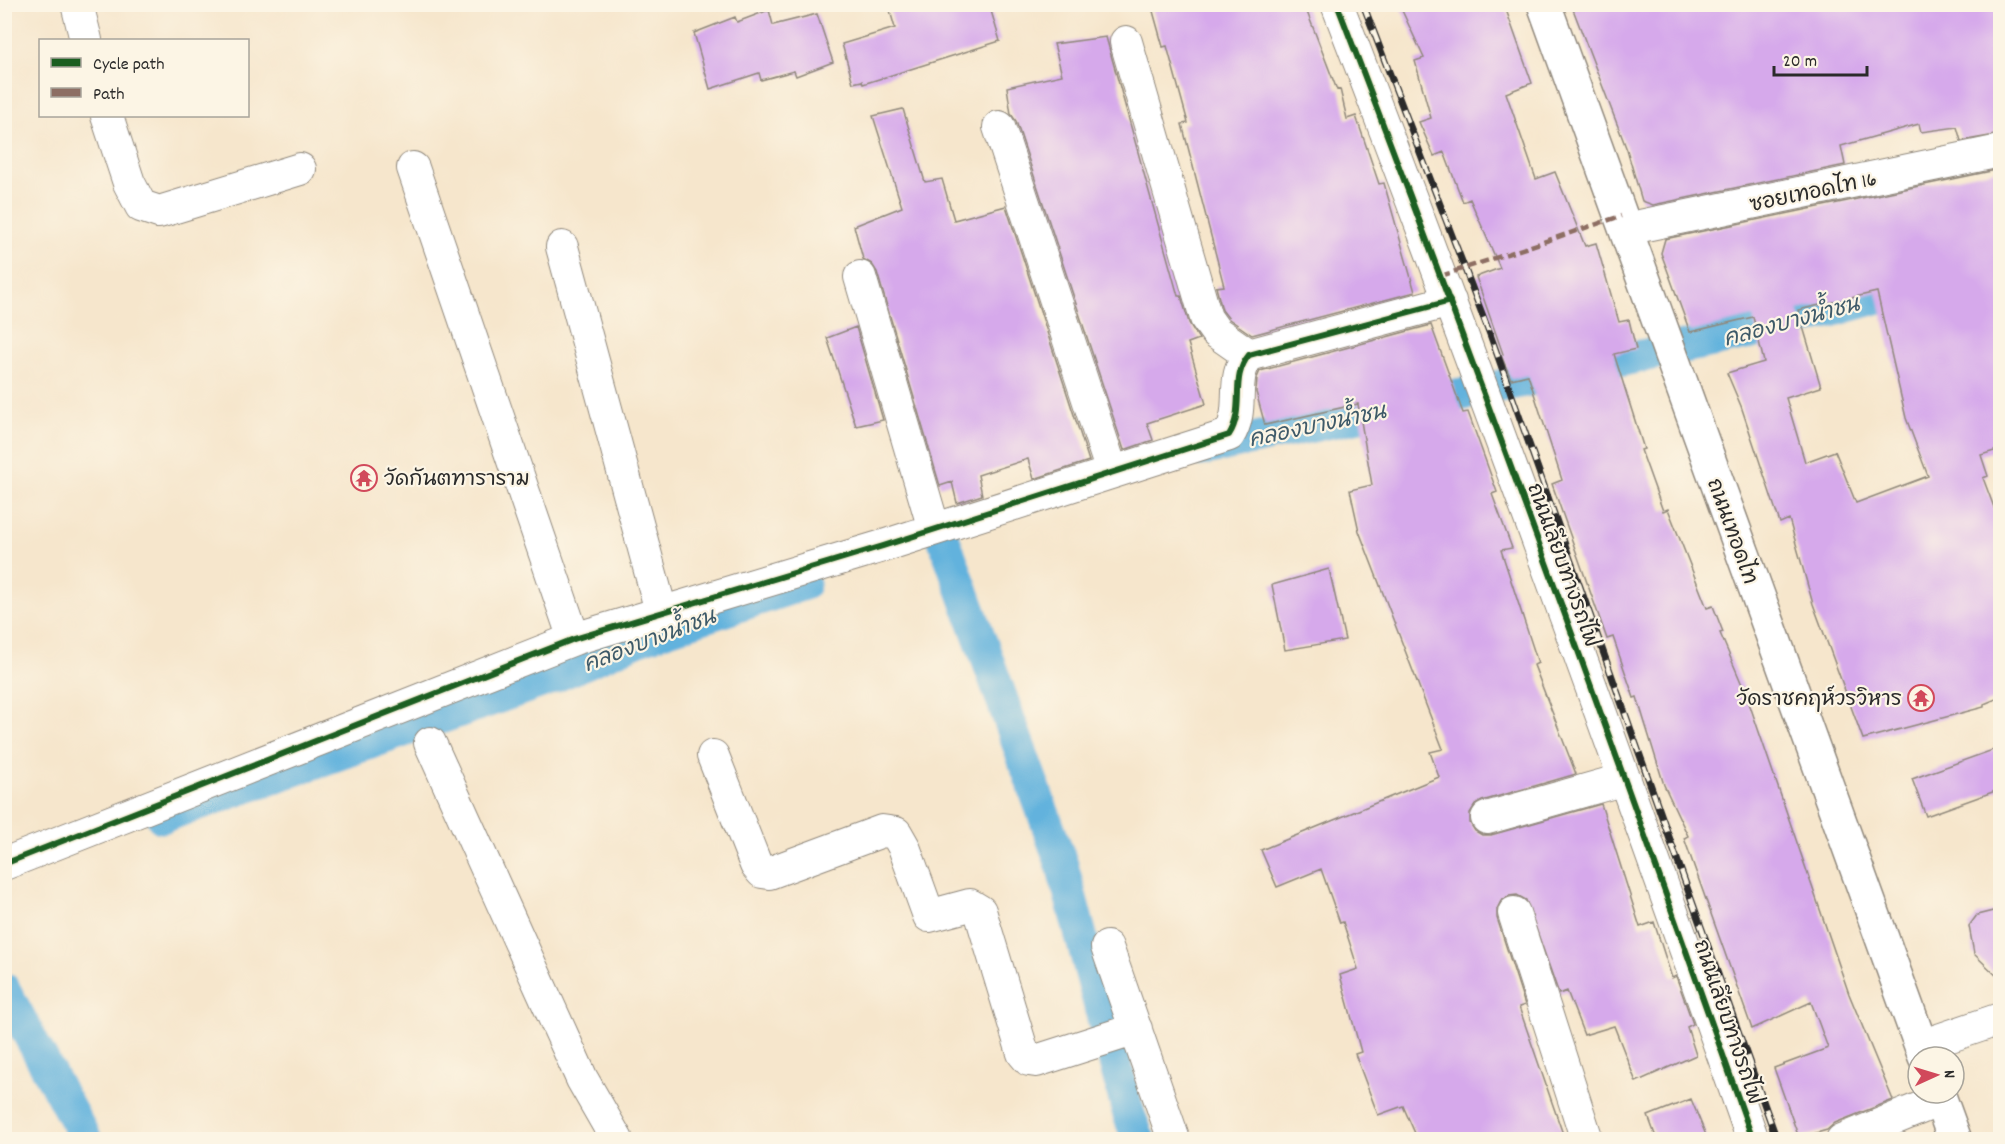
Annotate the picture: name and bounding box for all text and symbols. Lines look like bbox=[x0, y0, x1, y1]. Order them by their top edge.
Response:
legend bbox=[39, 39, 249, 117]
scale bar bbox=[1774, 39, 1867, 77]
text: 20 m bbox=[1783, 50, 1817, 75]
text: Cycle path bbox=[93, 53, 164, 78]
text: Path bbox=[93, 83, 125, 108]
street label: ซอยเทอดไท 16 bbox=[1747, 165, 1880, 222]
water label: คลองบางน้ำชน bbox=[1718, 282, 1865, 356]
water label: คลองบางน้ำชน bbox=[1245, 390, 1391, 457]
temple icon: วัดกันตทาราราม bbox=[349, 463, 379, 493]
place label: วัดกันตทาราราม bbox=[384, 466, 530, 496]
street label: ถนนเทอดไท bbox=[1697, 474, 1764, 589]
street label: ถนนเลียบทางรถไฟ bbox=[1517, 479, 1606, 653]
water label: คลองบางน้ำชน bbox=[577, 595, 722, 682]
temple icon: วัดราชคฤห์วรวิหาร bbox=[1906, 683, 1936, 713]
place label: วัดราชคฤห์วรวิหาร bbox=[1737, 685, 1902, 716]
street label: ถนนเลียบทางรถไฟ bbox=[1684, 936, 1770, 1110]
north arrow bbox=[1906, 1045, 1966, 1105]
text: N bbox=[1937, 1069, 1960, 1079]

